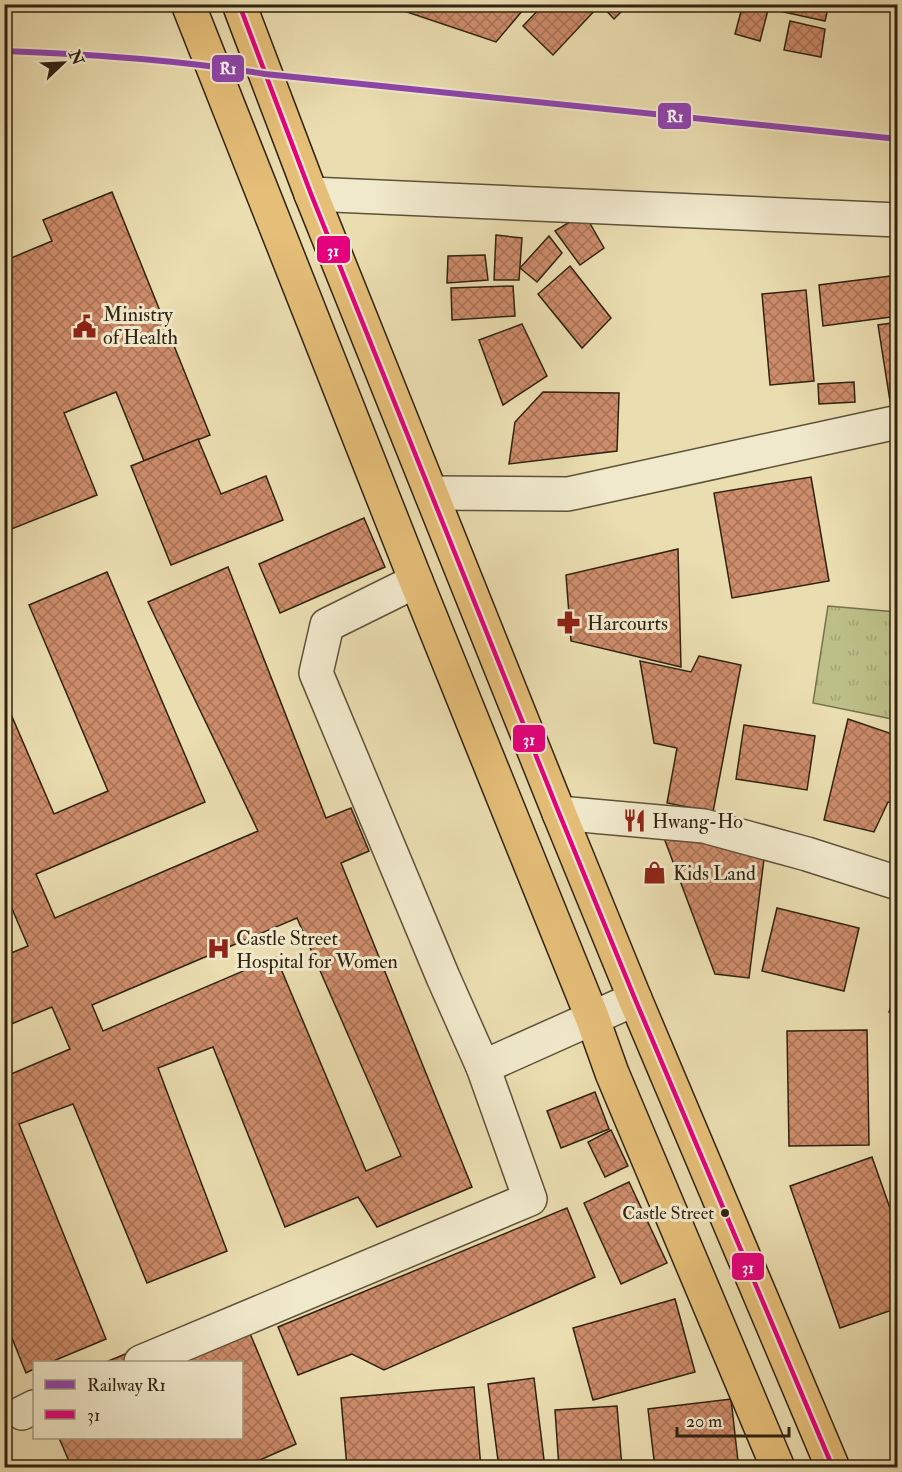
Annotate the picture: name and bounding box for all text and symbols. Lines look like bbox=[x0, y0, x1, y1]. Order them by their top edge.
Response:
north arrow bbox=[33, 33, 93, 93]
text: N bbox=[63, 46, 88, 69]
line badge: R1 bbox=[211, 54, 245, 83]
text: R1 bbox=[219, 59, 237, 79]
line badge: R1 bbox=[657, 102, 692, 130]
text: R1 bbox=[666, 107, 684, 127]
line badge: 31 bbox=[316, 235, 351, 264]
text: 31 bbox=[327, 241, 339, 261]
place label: Ministry of Health bbox=[103, 302, 179, 350]
public building icon: Ministry of Health bbox=[72, 313, 98, 339]
pharmacy icon: Harcourts bbox=[556, 610, 582, 636]
place label: Harcourts bbox=[587, 611, 668, 636]
line badge: 31 bbox=[512, 724, 546, 753]
text: 31 bbox=[523, 730, 535, 750]
restaurant icon: Hwang-Ho bbox=[621, 808, 647, 834]
place label: Hwang-Ho bbox=[652, 809, 743, 834]
shop icon: Kids Land bbox=[642, 860, 668, 886]
place label: Kids Land bbox=[673, 861, 756, 886]
place label: Castle Street Hospital for Women bbox=[236, 926, 398, 975]
hospital icon: Castle Street Hospital for Women bbox=[205, 936, 231, 962]
place label: Castle Street bbox=[622, 1202, 714, 1225]
marker: Castle Street bbox=[719, 1207, 731, 1219]
line badge: 31 bbox=[731, 1252, 765, 1281]
text: 31 bbox=[742, 1258, 754, 1278]
legend bbox=[33, 1361, 243, 1439]
text: Railway R1 bbox=[87, 1374, 166, 1397]
scale bar bbox=[677, 1400, 790, 1438]
text: 31 bbox=[87, 1404, 100, 1427]
text: 20 m bbox=[686, 1410, 722, 1433]

